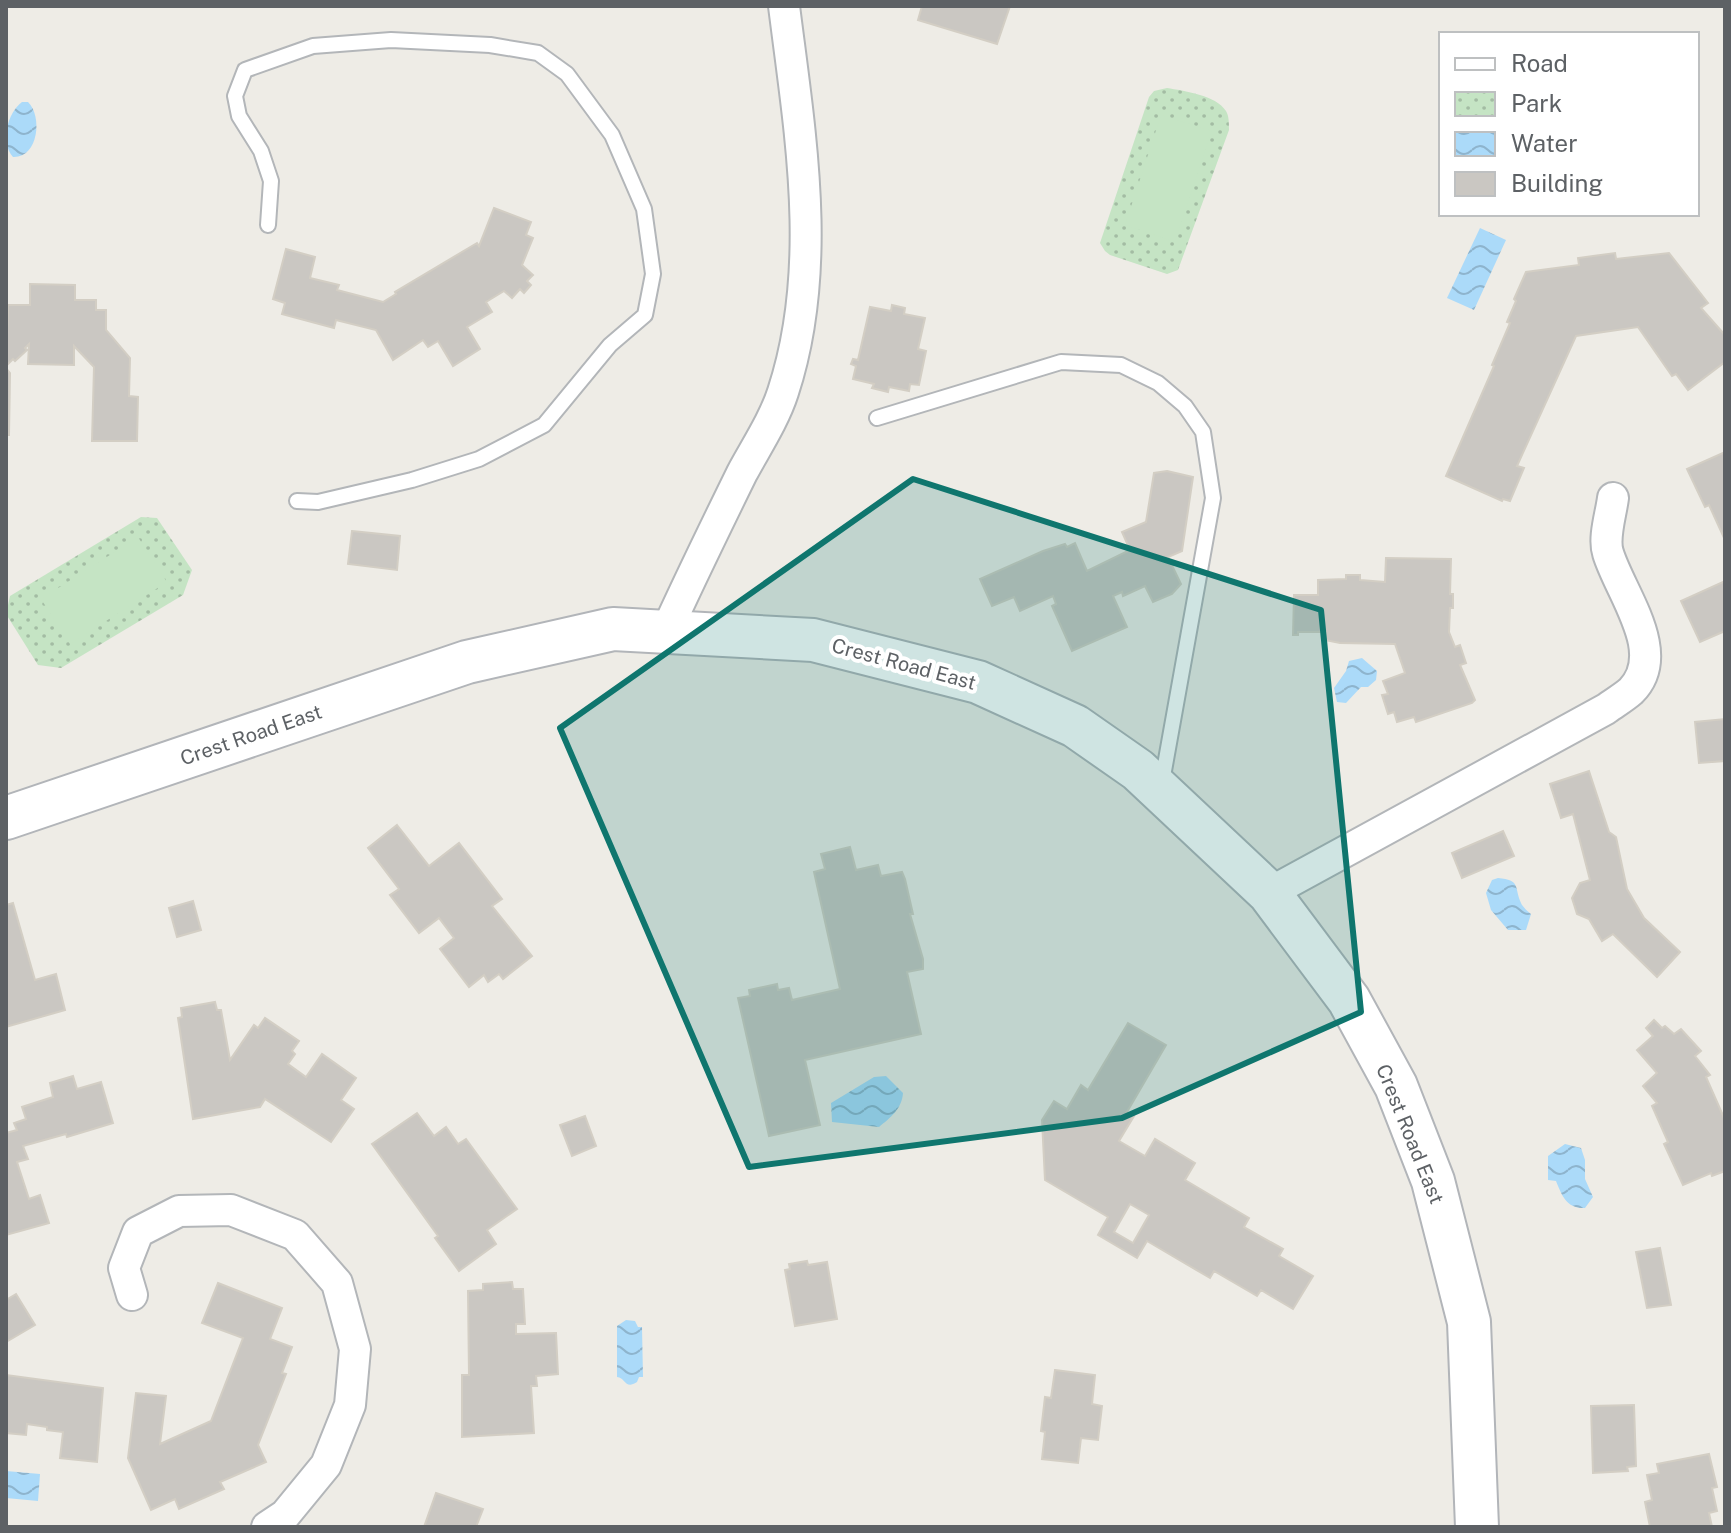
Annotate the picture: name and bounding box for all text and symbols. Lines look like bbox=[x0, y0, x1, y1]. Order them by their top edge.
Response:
legend bbox=[1439, 32, 1699, 216]
text: Road bbox=[1511, 49, 1568, 77]
text: Park bbox=[1511, 89, 1562, 117]
text: Water bbox=[1511, 129, 1578, 157]
text: Building bbox=[1511, 169, 1603, 197]
street label: Crest Road East bbox=[829, 633, 979, 695]
street label: Crest Road East bbox=[177, 700, 325, 770]
street label: Crest Road East bbox=[1371, 1061, 1449, 1207]

